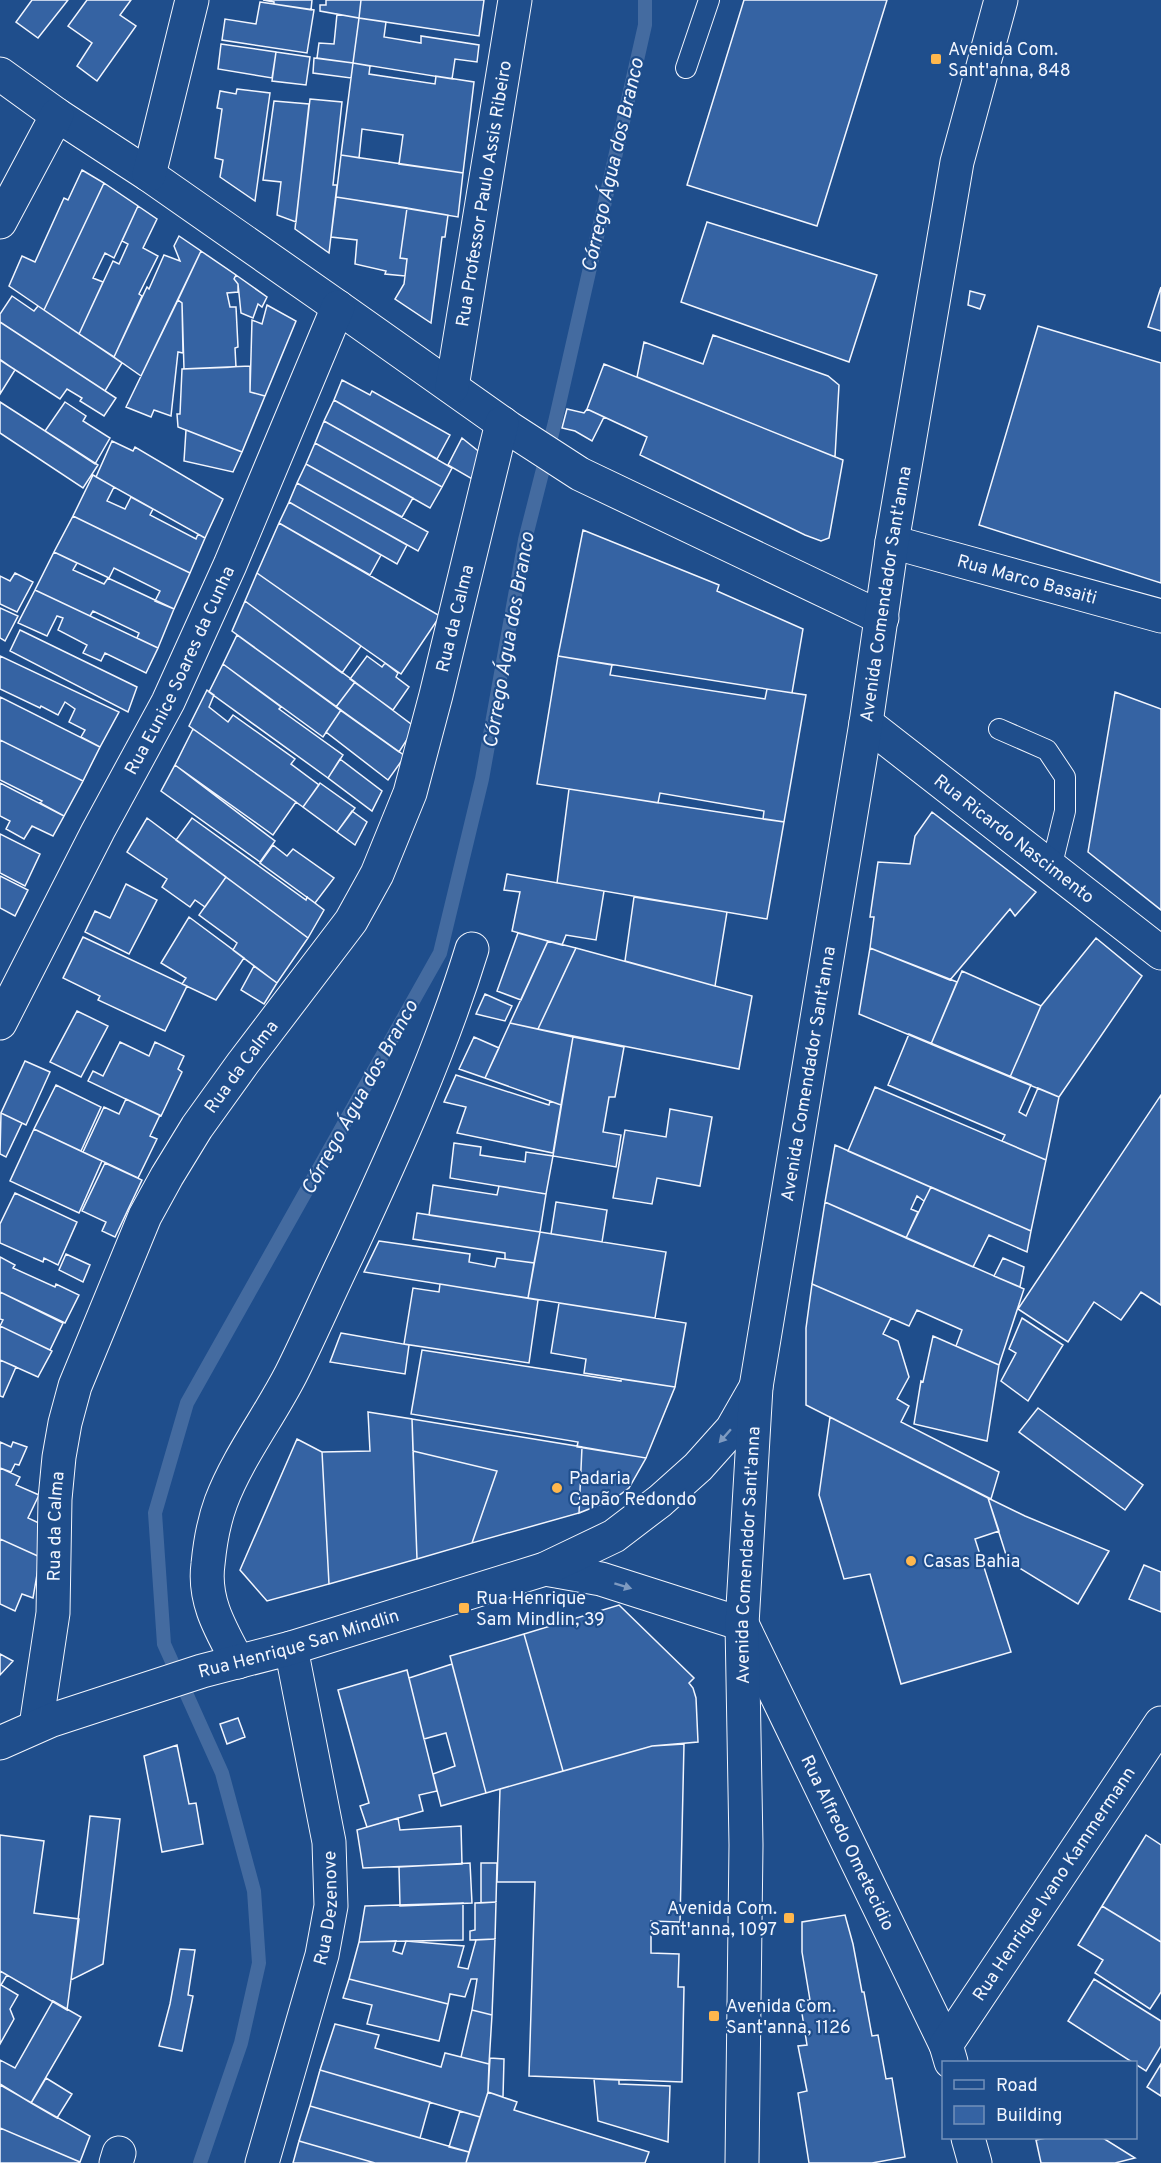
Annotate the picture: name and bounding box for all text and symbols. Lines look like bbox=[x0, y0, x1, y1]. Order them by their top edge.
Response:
place label: Avenida Com. Sant'anna, 848 bbox=[948, 39, 1071, 83]
marker: Avenida Com. Sant'anna, 848 bbox=[929, 52, 943, 66]
water label: Córrego Água dos Branco bbox=[575, 55, 651, 275]
street label: Rua Professor Paulo Assis Ribeiro bbox=[452, 59, 518, 329]
street label: Avenida Comendador Sant'anna bbox=[856, 465, 918, 724]
water label: Córrego Água dos Branco bbox=[476, 530, 542, 750]
street label: Rua Marco Basaiti bbox=[954, 550, 1099, 611]
street label: Rua da Calma bbox=[432, 562, 480, 675]
street label: Rua Eunice Soares da Cunha bbox=[121, 563, 241, 779]
street label: Rua Ricardo Nascimento bbox=[928, 770, 1098, 909]
street label: Avenida Comendador Sant'anna bbox=[777, 945, 842, 1203]
water label: Córrego Água dos Branco bbox=[295, 995, 425, 1200]
street label: Rua da Calma bbox=[200, 1016, 284, 1119]
street label: Avenida Comendador Sant'anna bbox=[732, 1426, 767, 1684]
one-way arrow bbox=[718, 1429, 732, 1444]
place label: Padaria Capão Redondo bbox=[569, 1468, 696, 1512]
street label: Rua da Calma bbox=[44, 1470, 71, 1582]
marker: Padaria Capão Redondo bbox=[550, 1481, 564, 1495]
place label: Casas Bahia bbox=[923, 1551, 1020, 1574]
marker: Casas Bahia bbox=[904, 1554, 918, 1568]
one-way arrow bbox=[614, 1582, 632, 1591]
place label: Rua Henrique Sam Mindlin, 39 bbox=[476, 1588, 605, 1632]
marker: Rua Henrique Sam Mindlin, 39 bbox=[457, 1601, 471, 1615]
street label: Rua Henrique San Mindlin bbox=[196, 1605, 402, 1685]
street label: Rua Alfredo Ometecidio bbox=[794, 1752, 899, 1935]
street label: Rua Henrique Ivano Kammermann bbox=[968, 1763, 1142, 2006]
street label: Rua Dezenove bbox=[310, 1850, 344, 1968]
place label: Avenida Com. Sant'anna, 1097 bbox=[650, 1898, 777, 1942]
marker: Avenida Com. Sant'anna, 1097 bbox=[782, 1911, 796, 1925]
place label: Avenida Com. Sant'anna, 1126 bbox=[726, 1996, 851, 2040]
marker: Avenida Com. Sant'anna, 1126 bbox=[707, 2009, 721, 2023]
legend bbox=[942, 2061, 1137, 2139]
text: Road bbox=[996, 2075, 1038, 2098]
text: Building bbox=[996, 2105, 1062, 2128]

